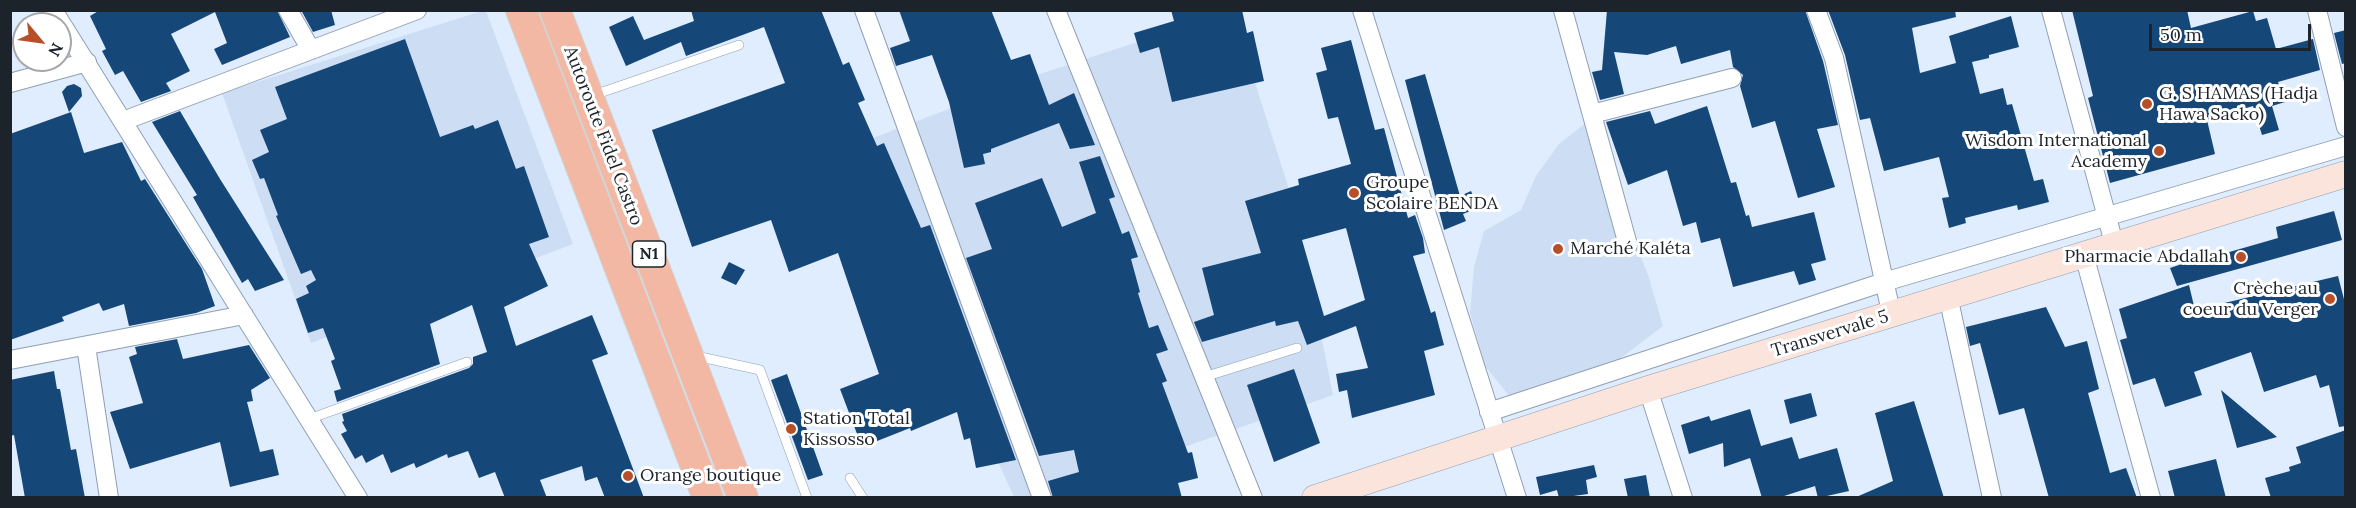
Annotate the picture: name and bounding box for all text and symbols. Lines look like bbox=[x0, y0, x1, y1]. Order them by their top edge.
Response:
north arrow bbox=[12, 12, 72, 72]
scale bar bbox=[2152, 12, 2314, 50]
text: 50 m bbox=[2160, 23, 2202, 46]
text: N bbox=[44, 39, 68, 60]
street label: Autoroute Fidel Castro bbox=[559, 43, 647, 229]
place label: G. S HAMAS (Hadja Hawa Sacko) bbox=[2159, 83, 2318, 125]
marker: G. S HAMAS (Hadja Hawa Sacko) bbox=[2140, 97, 2154, 111]
place label: Wisdom International Academy bbox=[1965, 130, 2147, 172]
marker: Wisdom International Academy bbox=[2152, 144, 2166, 158]
place label: Groupe Scolaire BENDA bbox=[1366, 172, 1498, 214]
marker: Groupe Scolaire BENDA bbox=[1347, 186, 1361, 200]
place label: Marché Kaléta bbox=[1570, 238, 1691, 260]
road number: N1 bbox=[632, 241, 666, 267]
marker: Marché Kaléta bbox=[1551, 242, 1565, 256]
place label: Pharmacie Abdallah bbox=[2064, 246, 2229, 268]
marker: Pharmacie Abdallah bbox=[2234, 250, 2248, 264]
place label: Crèche au coeur du Verger bbox=[2183, 278, 2318, 320]
marker: Crèche au coeur du Verger bbox=[2323, 292, 2337, 306]
street label: Transvervale 5 bbox=[1769, 306, 1891, 362]
place label: Station Total Kissosso bbox=[803, 408, 910, 450]
marker: Station Total Kissosso bbox=[784, 422, 798, 436]
place label: Orange boutique bbox=[640, 465, 781, 487]
marker: Orange boutique bbox=[621, 469, 635, 483]

